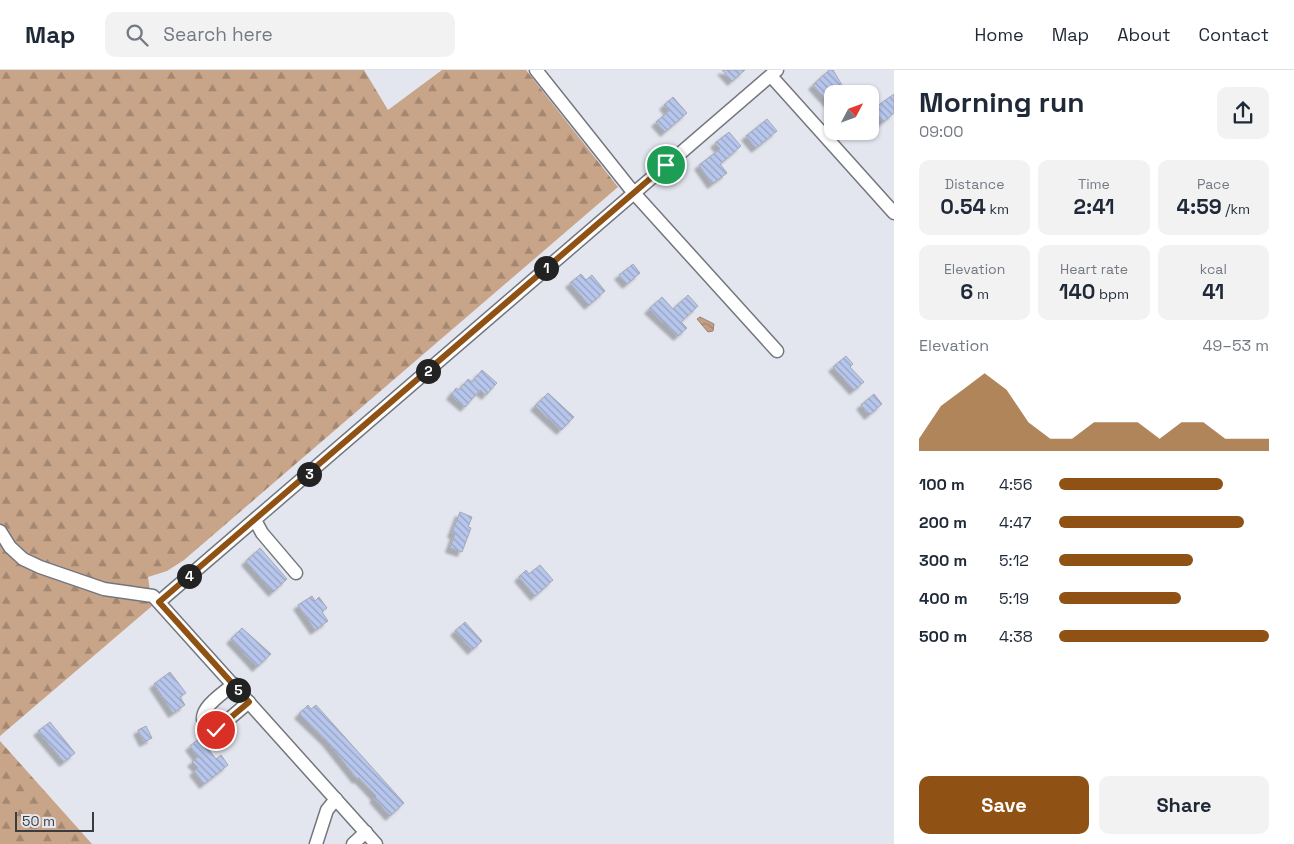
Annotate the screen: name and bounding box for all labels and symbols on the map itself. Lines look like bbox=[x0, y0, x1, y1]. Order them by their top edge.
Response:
north arrow bbox=[824, 85, 879, 140]
pin bbox=[645, 144, 687, 186]
pin: 1 bbox=[534, 256, 558, 280]
pin: 2 bbox=[416, 358, 440, 384]
pin: 3 bbox=[296, 462, 322, 486]
pin: 4 bbox=[176, 564, 202, 588]
pin: 5 bbox=[226, 678, 250, 702]
pin bbox=[195, 709, 237, 751]
scale bar bbox=[15, 809, 94, 832]

